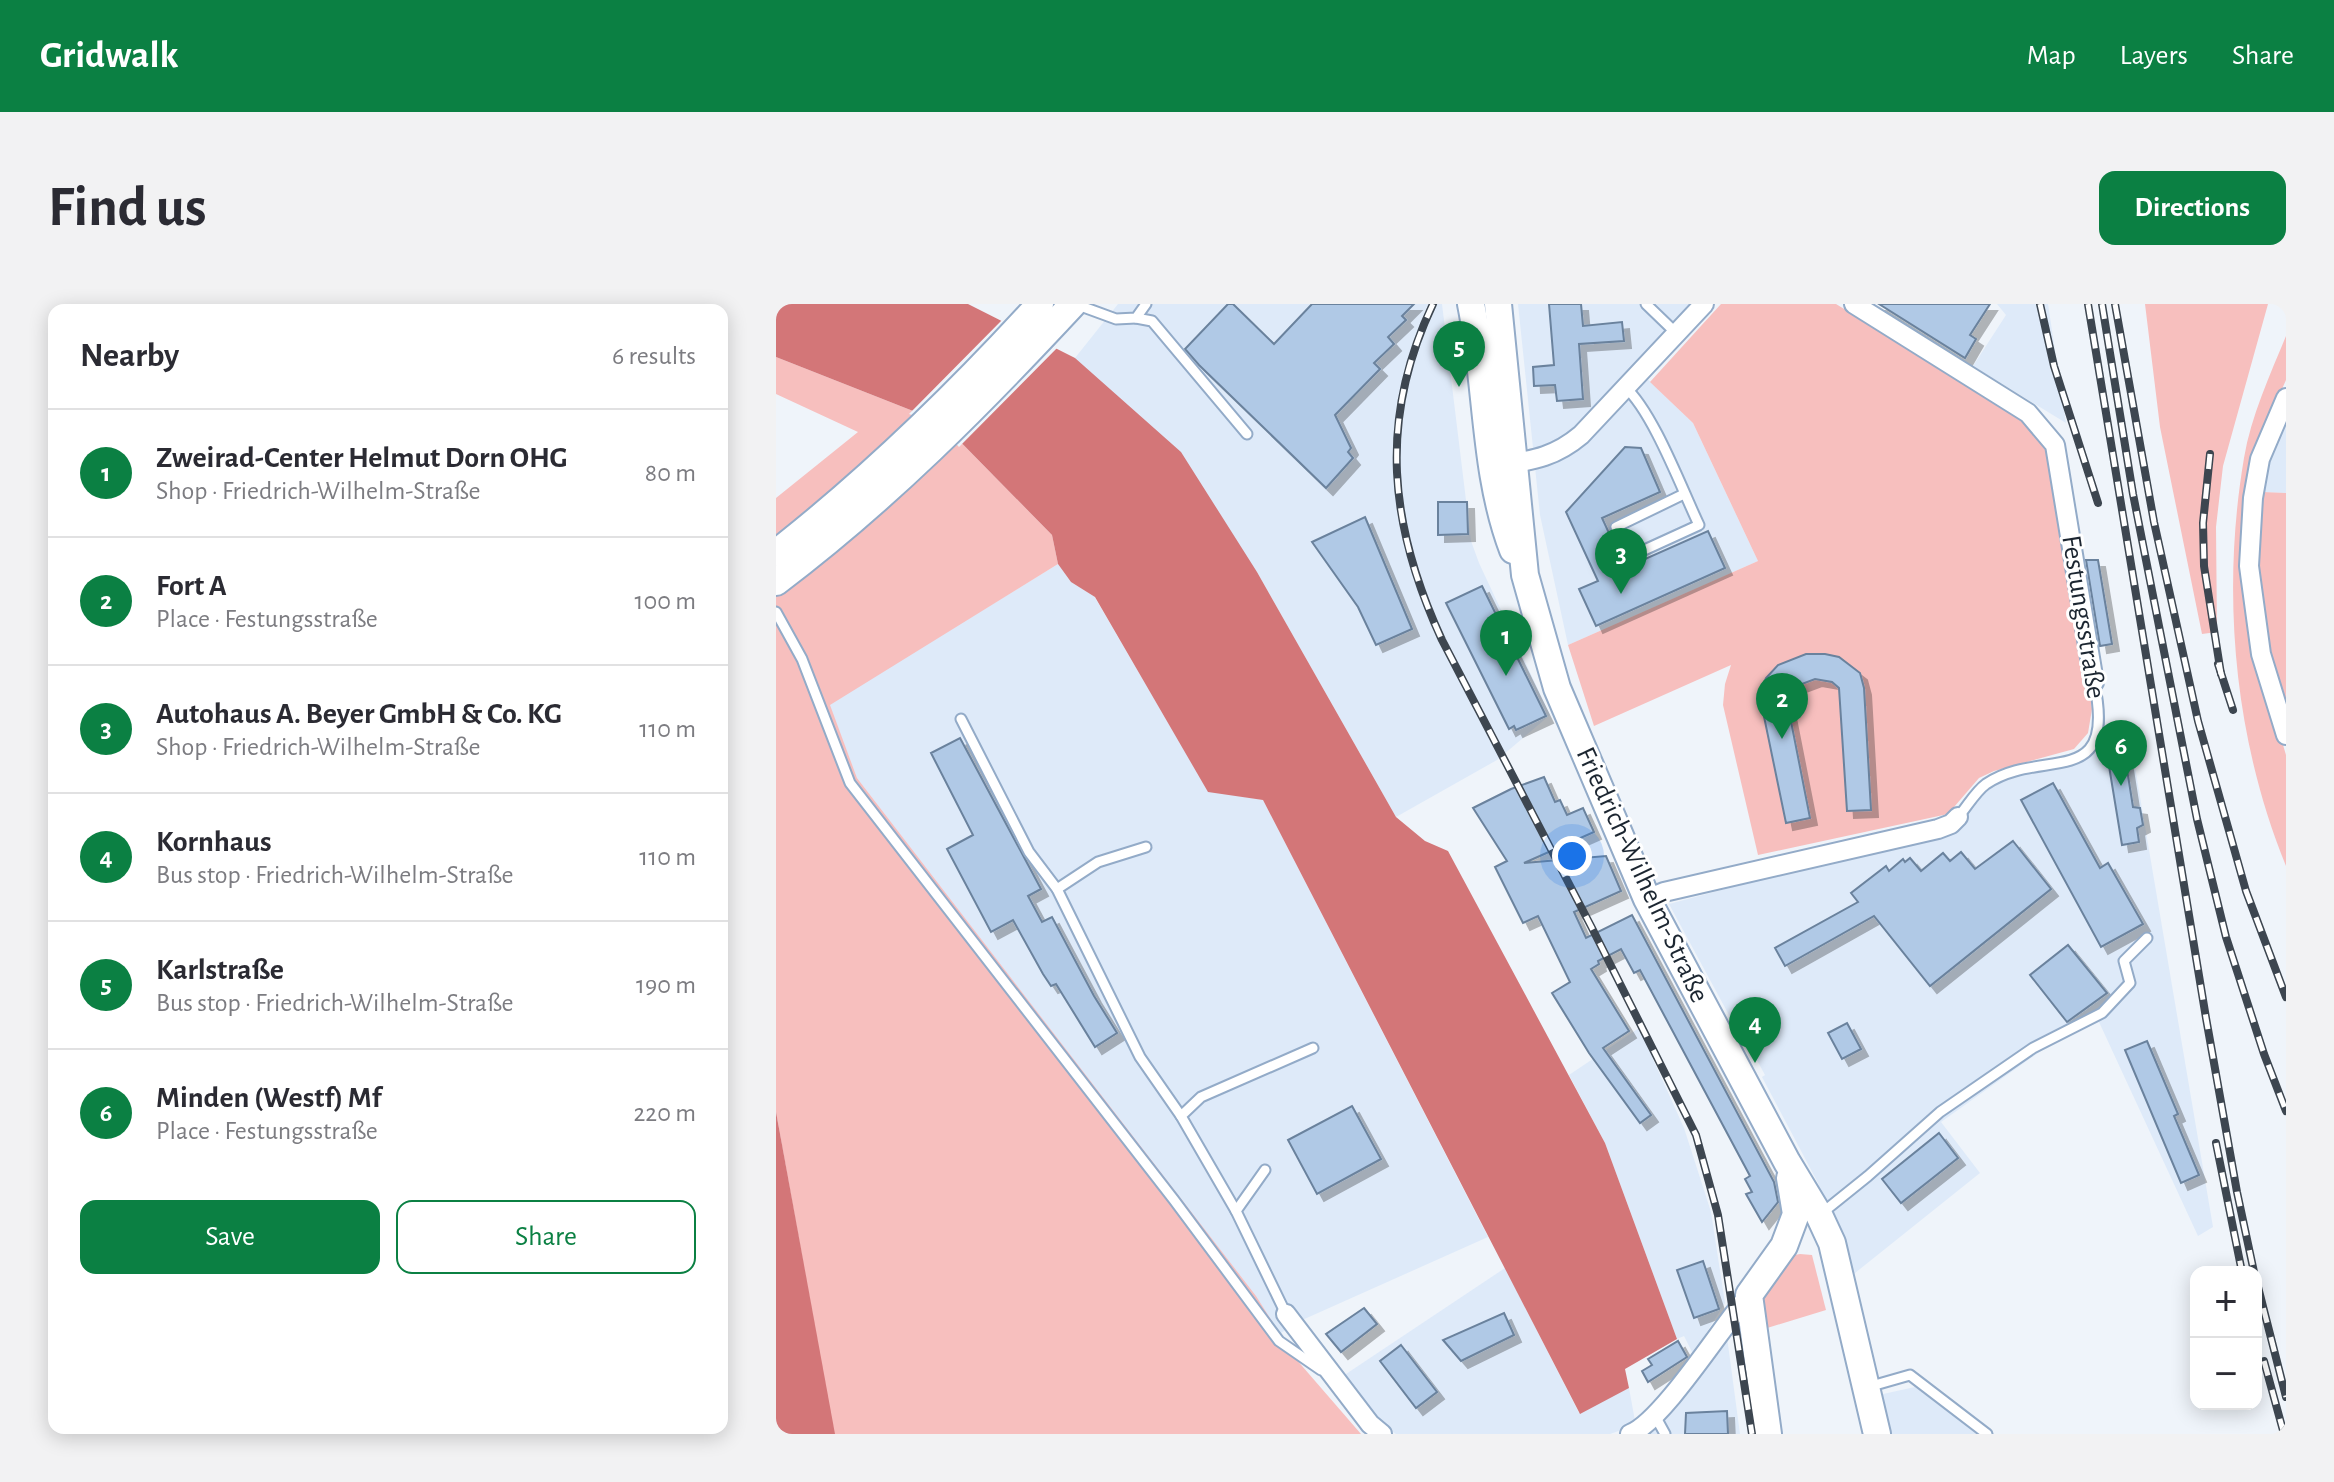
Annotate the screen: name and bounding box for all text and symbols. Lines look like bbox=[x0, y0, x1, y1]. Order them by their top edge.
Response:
text: Gridwalk bbox=[40, 37, 178, 75]
text: Map bbox=[2027, 42, 2076, 70]
text: Layers bbox=[2120, 42, 2188, 70]
text: Share bbox=[2232, 42, 2294, 70]
button: Directions bbox=[2099, 171, 2286, 245]
text: Find us bbox=[48, 180, 206, 236]
pin: 5 bbox=[1433, 321, 1485, 387]
text: Nearby bbox=[80, 339, 179, 373]
text: 6 results bbox=[612, 343, 696, 369]
text: Zweirad-Center Helmut Dorn OHG bbox=[156, 443, 567, 473]
text: 1 bbox=[101, 460, 111, 486]
text: 80 m bbox=[645, 460, 696, 486]
text: Shop · Friedrich-Wilhelm-Straße bbox=[156, 478, 480, 504]
pin: 3 bbox=[1595, 528, 1647, 594]
street label: Festungsstraße bbox=[2056, 533, 2110, 701]
text: Fort A bbox=[156, 571, 227, 601]
text: 2 bbox=[100, 588, 112, 614]
text: 100 m bbox=[635, 588, 696, 614]
text: Place · Festungsstraße bbox=[156, 606, 378, 632]
pin: 1 bbox=[1480, 610, 1532, 676]
pin: 2 bbox=[1756, 673, 1808, 739]
text: Autohaus A. Beyer GmbH & Co. KG bbox=[156, 699, 562, 729]
text: 3 bbox=[100, 716, 112, 742]
text: 110 m bbox=[639, 716, 696, 742]
pin: 6 bbox=[2095, 720, 2147, 786]
text: Shop · Friedrich-Wilhelm-Straße bbox=[156, 734, 480, 760]
street label: Friedrich-Wilhelm-Straße bbox=[1571, 743, 1713, 1007]
text: Kornhaus bbox=[156, 827, 271, 857]
your location bbox=[1552, 836, 1592, 876]
text: 4 bbox=[99, 844, 113, 870]
text: 110 m bbox=[639, 844, 696, 870]
text: Bus stop · Friedrich-Wilhelm-Straße bbox=[156, 862, 514, 888]
text: Karlstraße bbox=[156, 955, 284, 985]
text: 5 bbox=[100, 972, 112, 998]
text: 190 m bbox=[636, 972, 696, 998]
text: Bus stop · Friedrich-Wilhelm-Straße bbox=[156, 990, 514, 1016]
pin: 4 bbox=[1729, 997, 1781, 1063]
text: Minden (Westf) Mf bbox=[156, 1083, 381, 1113]
text: 6 bbox=[100, 1100, 112, 1126]
text: 220 m bbox=[634, 1100, 696, 1126]
text: Place · Festungsstraße bbox=[156, 1118, 378, 1144]
button: Save bbox=[80, 1200, 380, 1274]
button: Share bbox=[396, 1200, 696, 1274]
map controls bbox=[2190, 1266, 2262, 1410]
button: + bbox=[2190, 1266, 2262, 1338]
button: − bbox=[2190, 1338, 2262, 1410]

